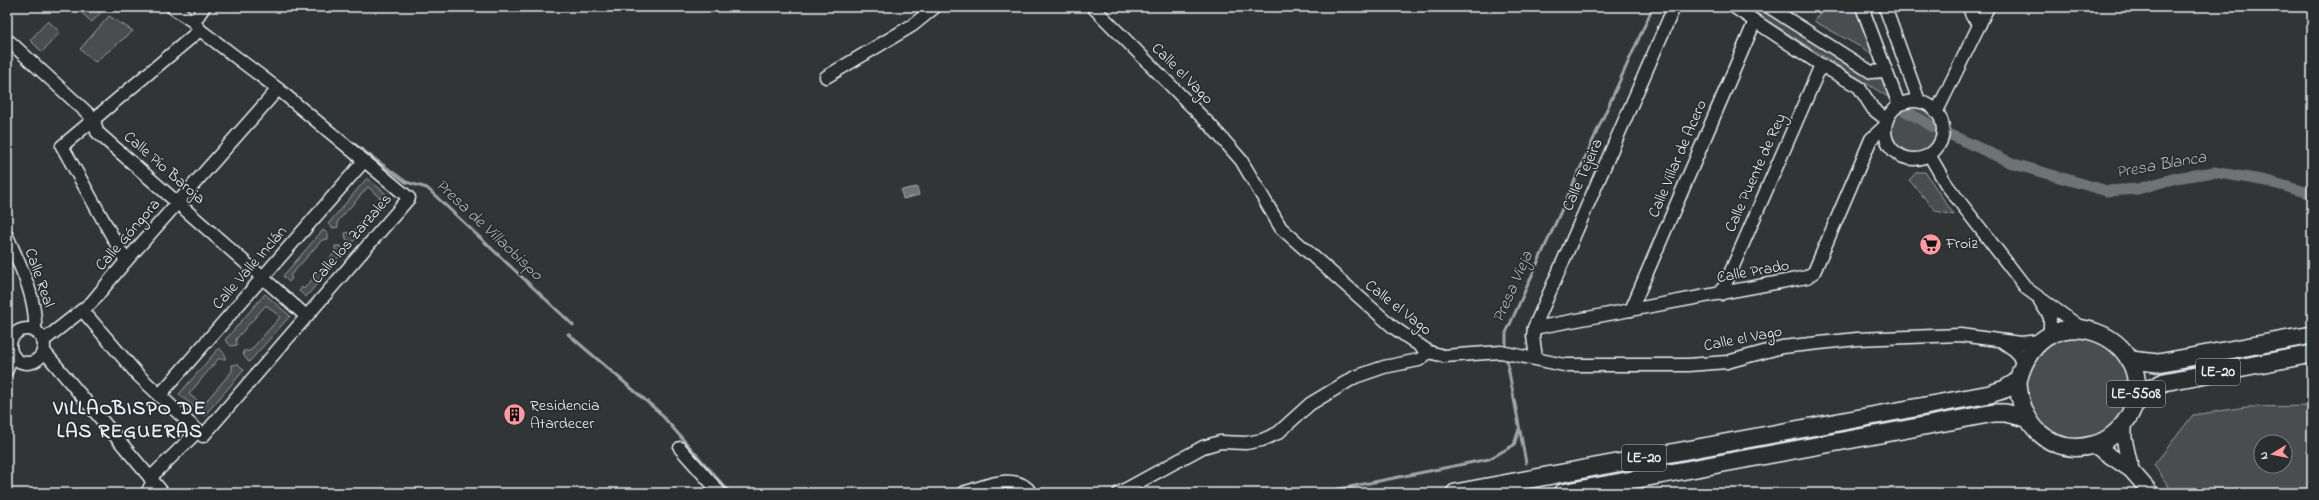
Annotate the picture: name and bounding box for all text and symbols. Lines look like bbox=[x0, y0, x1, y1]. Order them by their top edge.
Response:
street label: Calle el Vago bbox=[1145, 37, 1219, 111]
street label: Calle Villar de Acero bbox=[1642, 96, 1714, 222]
street label: Calle Puente de Rey bbox=[1719, 110, 1793, 236]
street label: Calle Pío Baroja bbox=[118, 126, 210, 210]
street label: Calle Tejeira bbox=[1556, 135, 1610, 215]
water label: Presa Blanca bbox=[2114, 145, 2209, 185]
water label: Presa de Villaobispo bbox=[430, 173, 549, 287]
street label: Calle los Zarzales bbox=[306, 188, 398, 290]
street label: Calle Góngora bbox=[90, 193, 166, 277]
street label: Calle Valle Inclán bbox=[207, 221, 293, 315]
supermarket icon: Froiz bbox=[1918, 231, 1944, 257]
place label: Froiz bbox=[1945, 232, 1978, 256]
street label: Calle Real bbox=[18, 245, 60, 311]
water label: Presa Vieja bbox=[1486, 247, 1540, 327]
street label: Calle Prado bbox=[1715, 254, 1791, 290]
street label: Calle el Vago bbox=[1359, 274, 1437, 342]
street label: Calle el Vago bbox=[1702, 320, 1784, 358]
road number: LE-20 bbox=[2196, 359, 2240, 385]
road number: LE-5508 bbox=[2107, 381, 2165, 407]
place label: Residencia Atardecer bbox=[530, 394, 600, 436]
district label: VILLAOBISPO DE LAS REGUERAS bbox=[52, 395, 207, 447]
building icon: Residencia Atardecer bbox=[502, 402, 528, 428]
north arrow bbox=[2253, 434, 2293, 474]
road number: LE-20 bbox=[1622, 445, 1666, 471]
text: N bbox=[2256, 451, 2273, 461]

